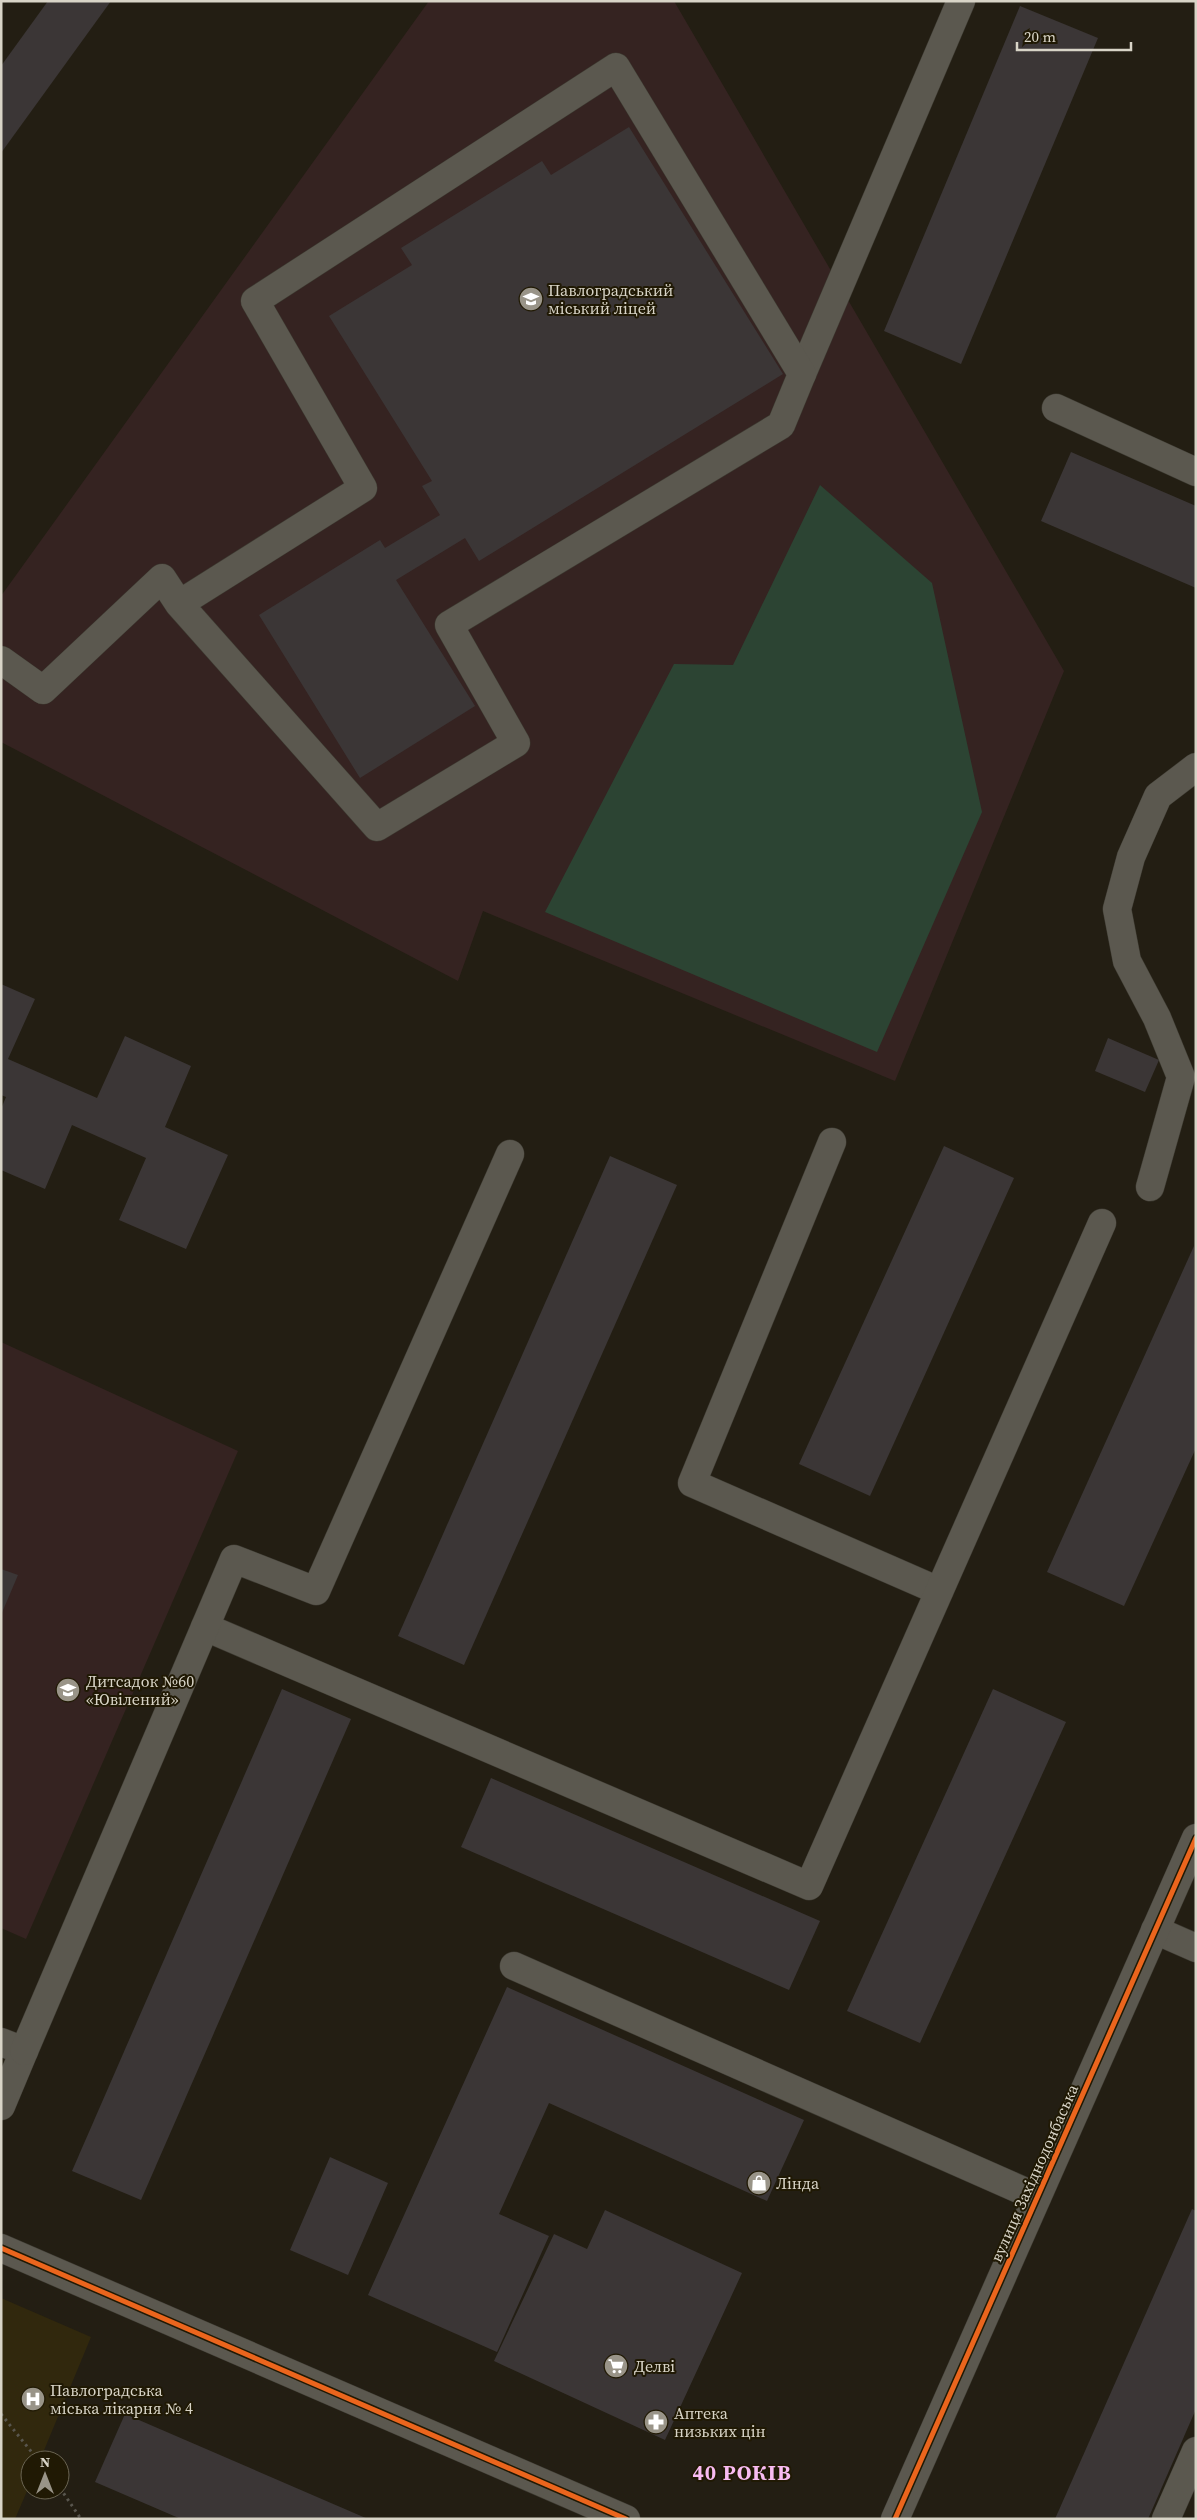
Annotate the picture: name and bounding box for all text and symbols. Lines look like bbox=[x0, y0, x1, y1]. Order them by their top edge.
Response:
scale bar bbox=[1017, 20, 1131, 52]
text: 20 m bbox=[1024, 26, 1056, 47]
place label: Павлоградський міський ліцей bbox=[548, 279, 673, 319]
school or university icon: Павлоградський міський ліцей bbox=[518, 286, 544, 312]
place label: Дитсадок №60 «Ювілений» bbox=[86, 1670, 194, 1710]
school or university icon: Дитсадок №60 «Ювілений» bbox=[55, 1677, 81, 1703]
street label: вулиця Західнодонбаська bbox=[985, 2080, 1084, 2265]
shop icon: Лінда bbox=[746, 2170, 772, 2196]
place label: Лінда bbox=[776, 2172, 820, 2194]
supermarket icon: Делві bbox=[603, 2353, 629, 2379]
place label: Делві bbox=[634, 2355, 675, 2377]
place label: Павлоградська міська лікарня № 4 bbox=[50, 2379, 193, 2419]
hospital icon: Павлоградська міська лікарня № 4 bbox=[20, 2386, 46, 2412]
place label: Аптека низьких цін bbox=[674, 2402, 766, 2442]
pharmacy icon: Аптека низьких цін bbox=[643, 2409, 669, 2435]
north arrow bbox=[20, 2450, 70, 2500]
text: N bbox=[40, 2452, 50, 2472]
district label: 40 РОКІВ bbox=[692, 2458, 792, 2487]

